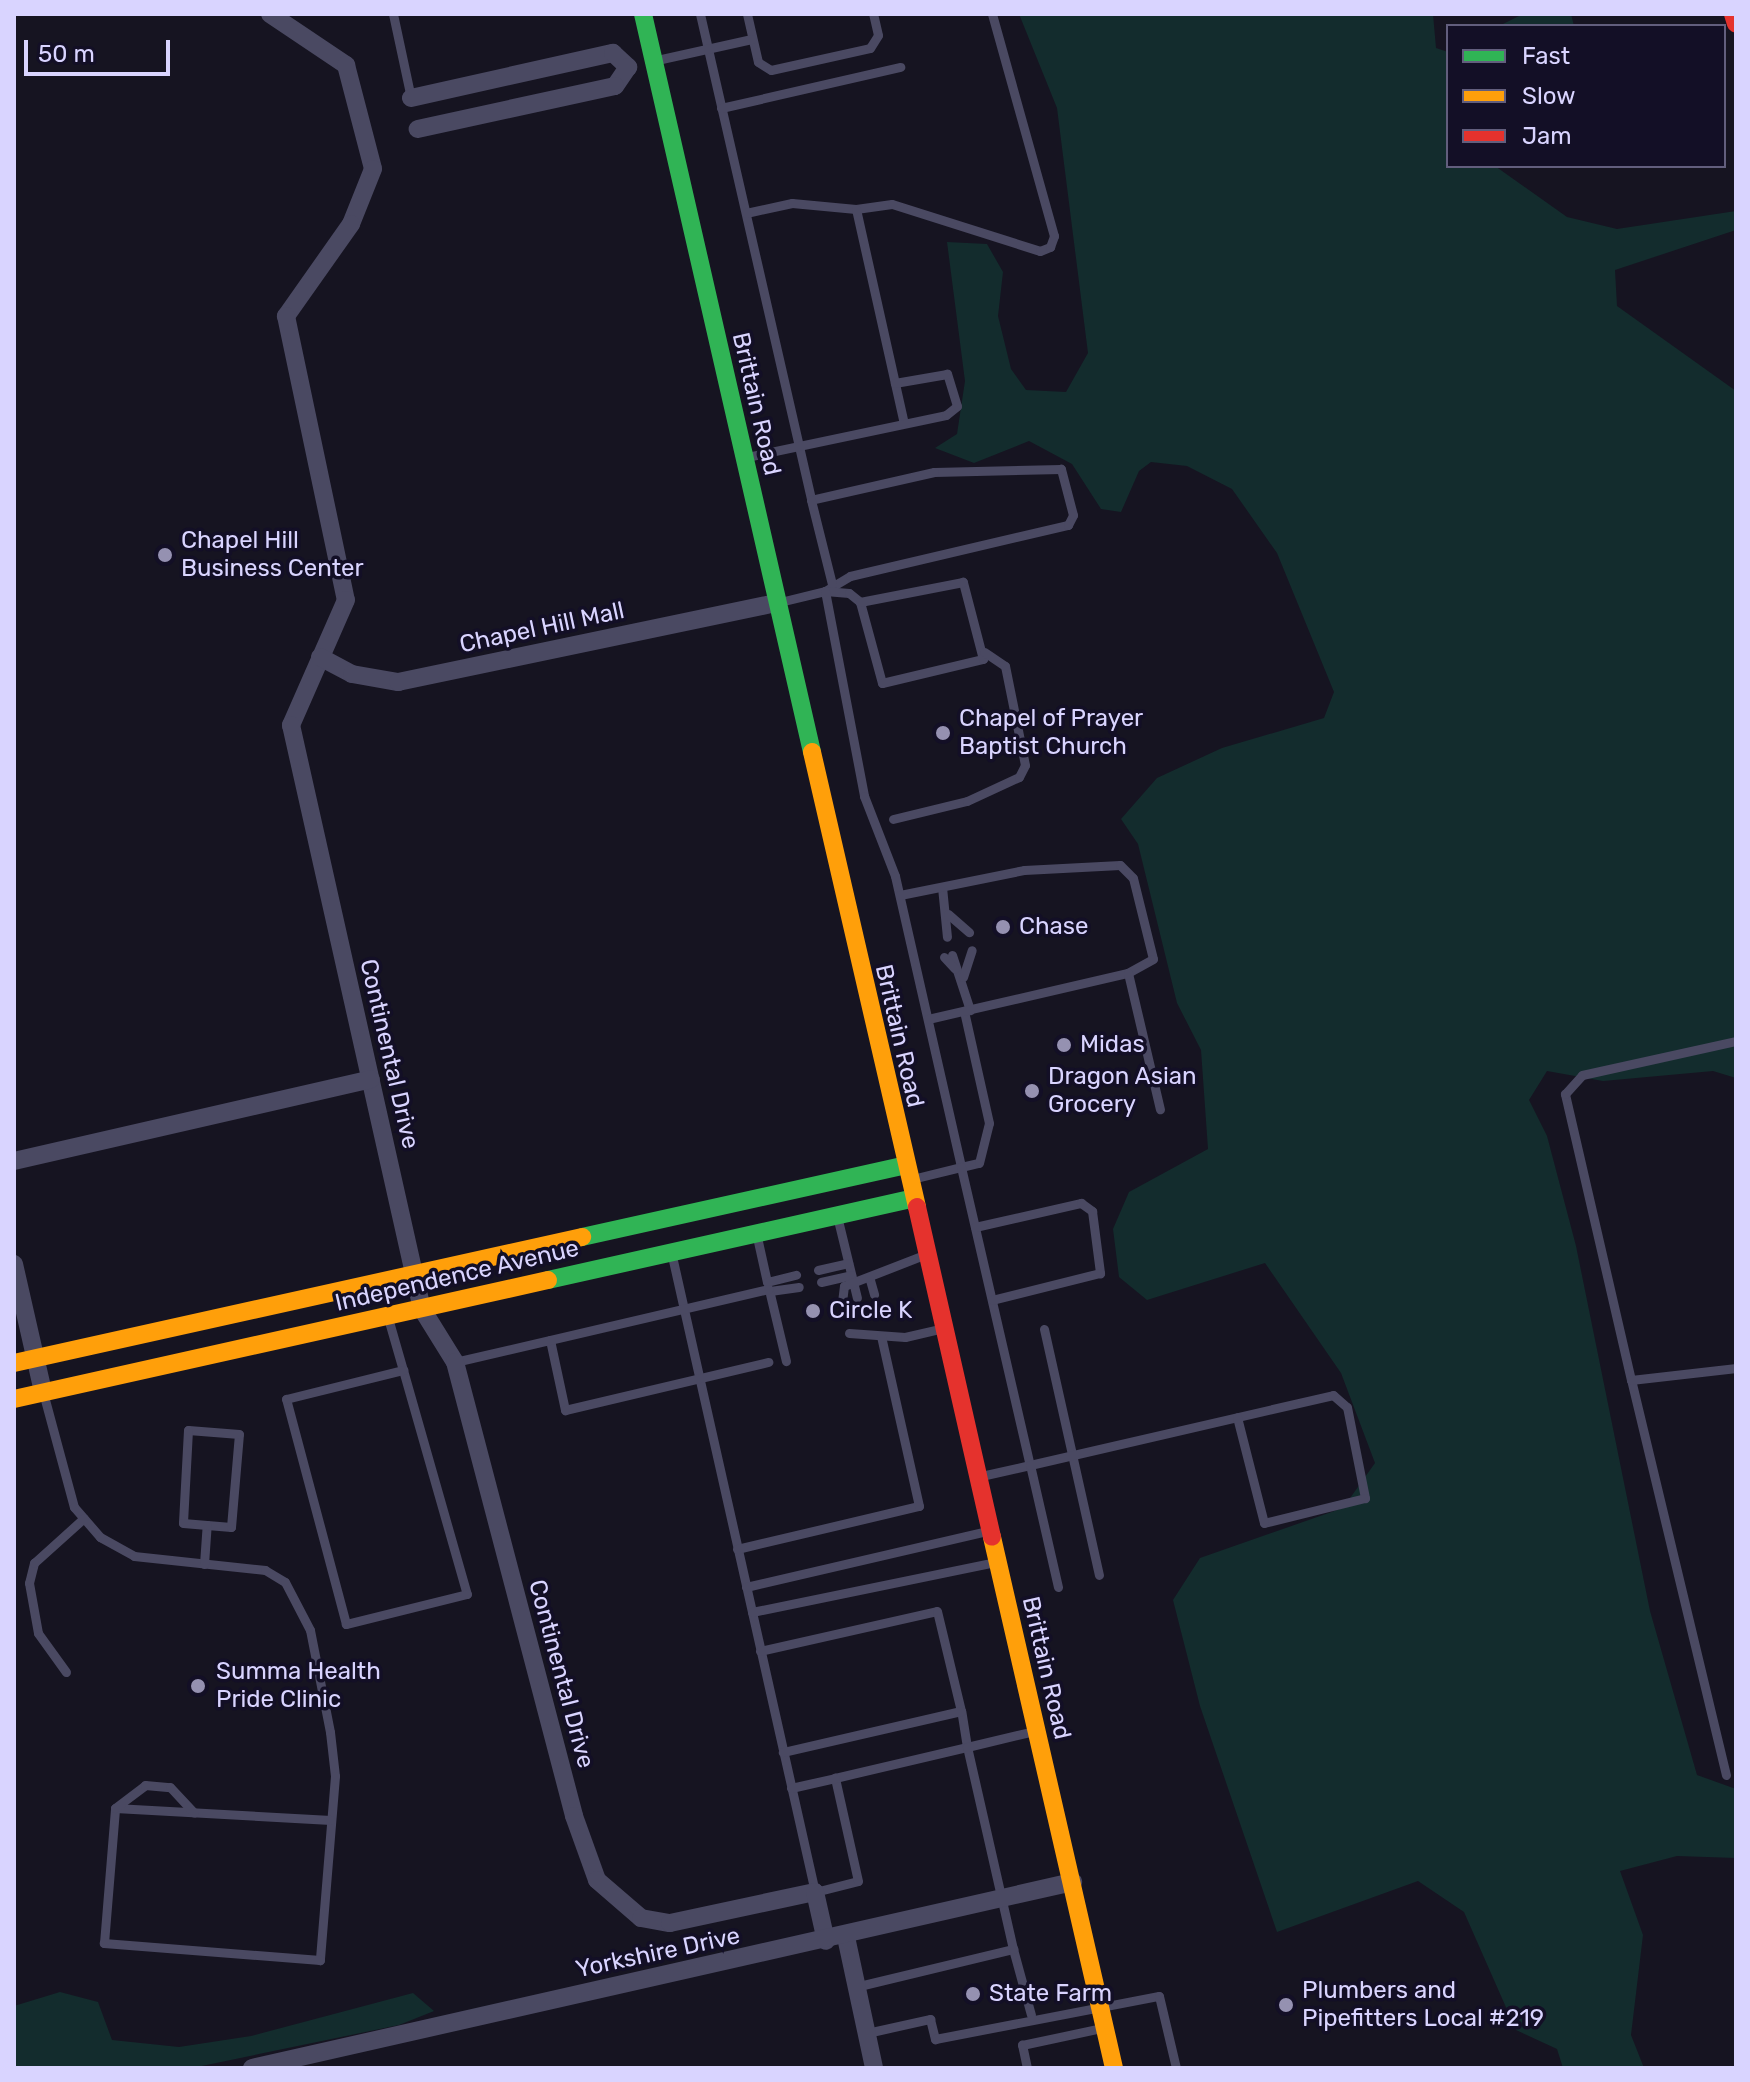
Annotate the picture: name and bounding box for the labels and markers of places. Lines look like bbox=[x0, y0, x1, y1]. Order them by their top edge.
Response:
place label: Chapel Hill Business Center bbox=[181, 527, 364, 583]
marker: Chapel Hill Business Center bbox=[156, 546, 174, 564]
place label: Chapel of Prayer Baptist Church bbox=[959, 705, 1144, 761]
marker: Chapel of Prayer Baptist Church bbox=[934, 724, 952, 742]
place label: Chase bbox=[1019, 913, 1089, 941]
marker: Chase bbox=[994, 918, 1012, 936]
place label: Midas bbox=[1080, 1031, 1145, 1059]
marker: Midas bbox=[1055, 1036, 1073, 1054]
place label: Dragon Asian Grocery bbox=[1048, 1063, 1197, 1119]
marker: Dragon Asian Grocery bbox=[1023, 1082, 1041, 1100]
place label: Circle K bbox=[829, 1297, 913, 1325]
marker: Circle K bbox=[804, 1302, 822, 1320]
place label: Summa Health Pride Clinic bbox=[216, 1658, 381, 1714]
marker: Summa Health Pride Clinic bbox=[187, 1675, 209, 1697]
place label: Plumbers and Pipefitters Local #219 bbox=[1302, 1977, 1544, 2033]
place label: State Farm bbox=[989, 1980, 1112, 2008]
marker: State Farm bbox=[964, 1985, 982, 2003]
marker: Plumbers and Pipefitters Local #219 bbox=[1277, 1996, 1295, 2014]

